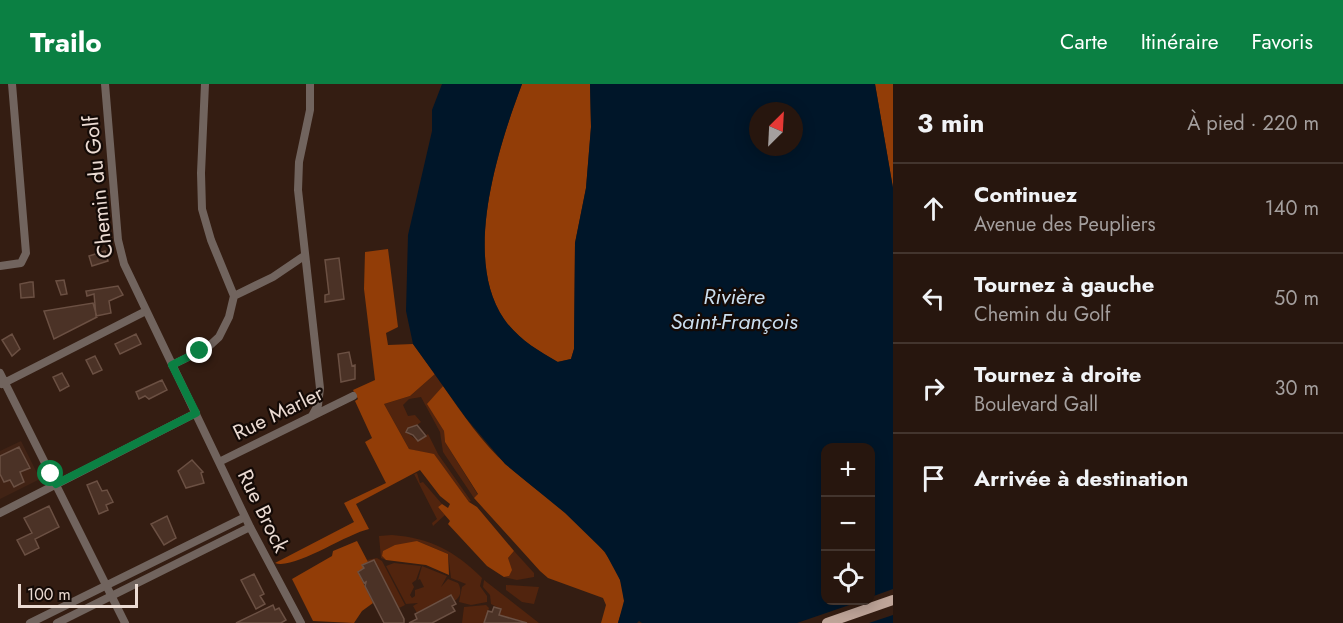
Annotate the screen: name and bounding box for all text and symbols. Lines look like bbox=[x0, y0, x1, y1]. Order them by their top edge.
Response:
text: Trailo bbox=[30, 22, 102, 63]
text: Carte bbox=[1060, 27, 1108, 57]
text: Itinéraire bbox=[1141, 27, 1219, 57]
text: Favoris bbox=[1252, 27, 1313, 57]
north arrow bbox=[749, 102, 803, 156]
text: 3 min bbox=[917, 104, 984, 142]
text: À pied · 220 m bbox=[1187, 109, 1319, 138]
street label: Chemin du Golf bbox=[75, 113, 120, 260]
text: Continuez bbox=[974, 178, 1077, 210]
icon: ahead bbox=[917, 192, 950, 225]
text: 140 m bbox=[1265, 194, 1319, 223]
text: Avenue des Peupliers bbox=[974, 210, 1156, 239]
text: Tournez à gauche bbox=[974, 268, 1154, 300]
water label: Rivière Saint-François bbox=[670, 280, 798, 337]
icon: left bbox=[917, 282, 950, 315]
text: 50 m bbox=[1274, 284, 1319, 313]
text: Chemin du Golf bbox=[974, 300, 1110, 329]
route end bbox=[186, 337, 212, 363]
text: Tournez à droite bbox=[974, 358, 1141, 390]
icon: right bbox=[917, 372, 950, 405]
text: 30 m bbox=[1274, 374, 1319, 403]
street label: Rue Marler bbox=[228, 378, 329, 448]
text: Boulevard Gall bbox=[974, 390, 1098, 419]
map controls bbox=[821, 443, 875, 605]
button: + bbox=[821, 443, 875, 497]
route start bbox=[37, 460, 63, 486]
icon: arrive bbox=[917, 462, 950, 495]
text: Arrivée à destination bbox=[974, 462, 1188, 494]
street label: Rue Brock bbox=[230, 464, 296, 558]
button: − bbox=[821, 497, 875, 551]
button: locate bbox=[821, 551, 875, 605]
scale bar bbox=[18, 581, 138, 608]
text: 100 m bbox=[27, 583, 71, 606]

